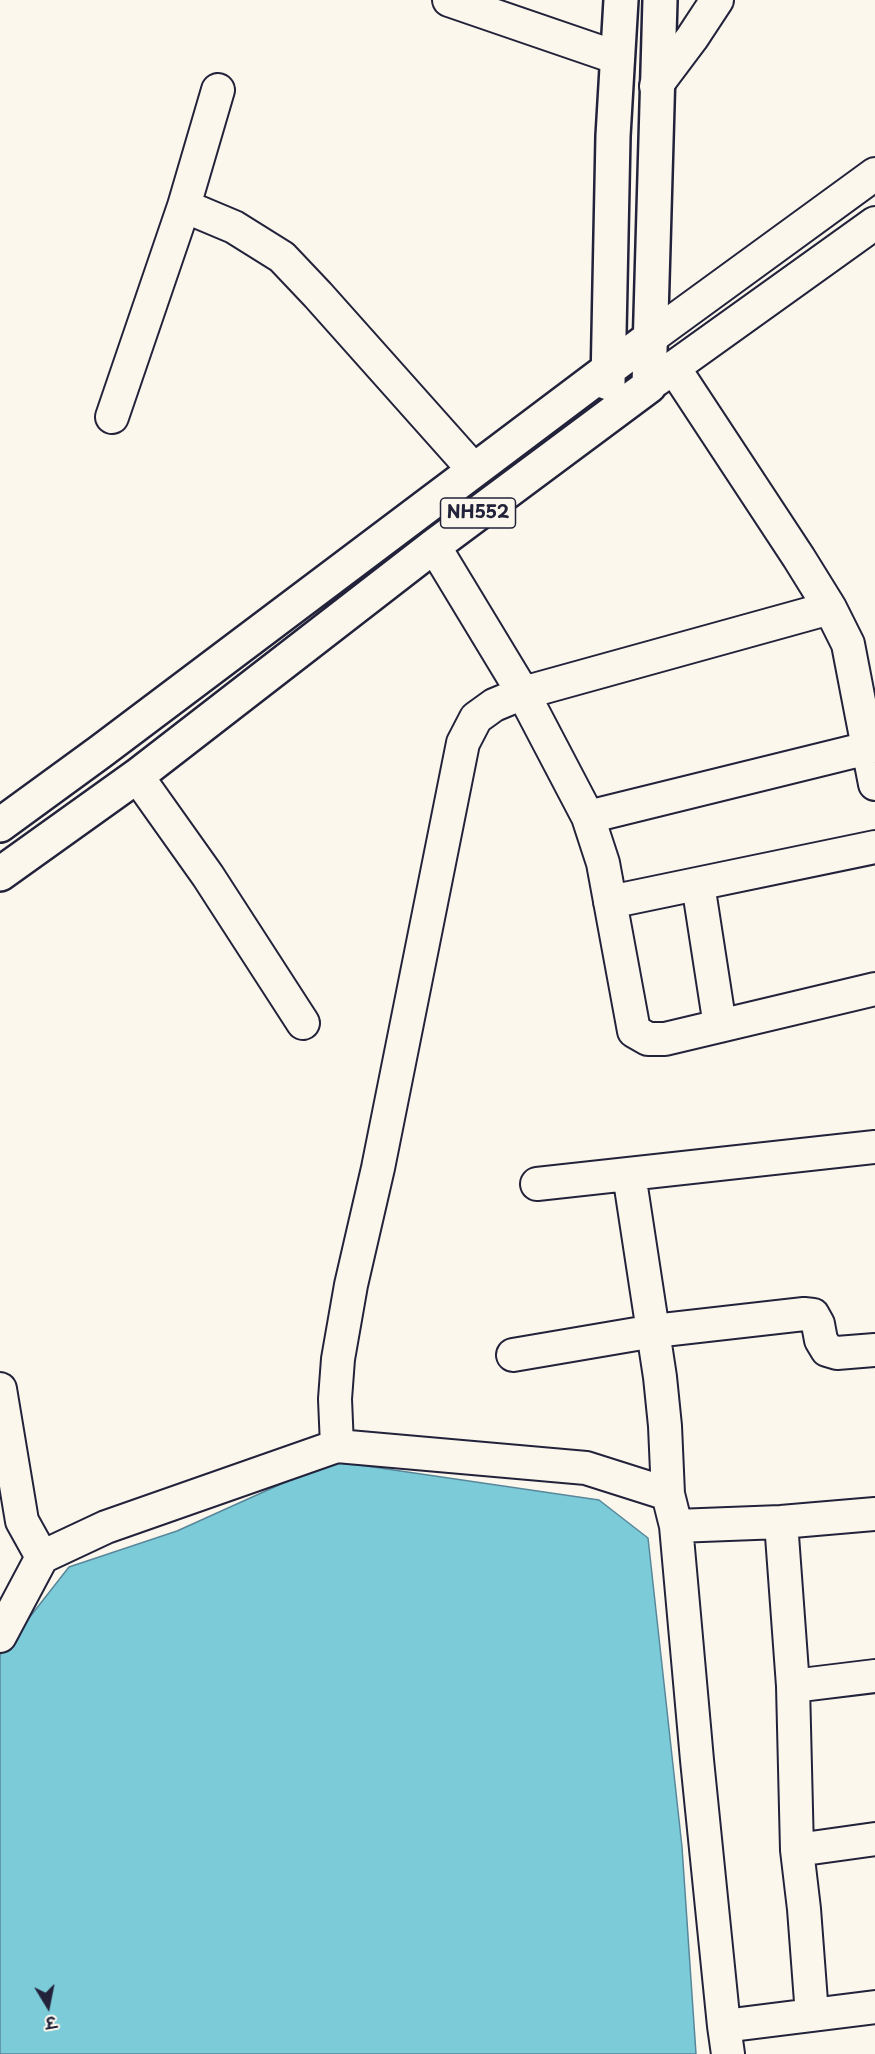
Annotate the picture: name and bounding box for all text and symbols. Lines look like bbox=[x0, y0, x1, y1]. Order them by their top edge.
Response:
road number: NH552 bbox=[440, 498, 516, 528]
north arrow bbox=[18, 1976, 78, 2036]
text: उ bbox=[44, 2011, 58, 2036]

